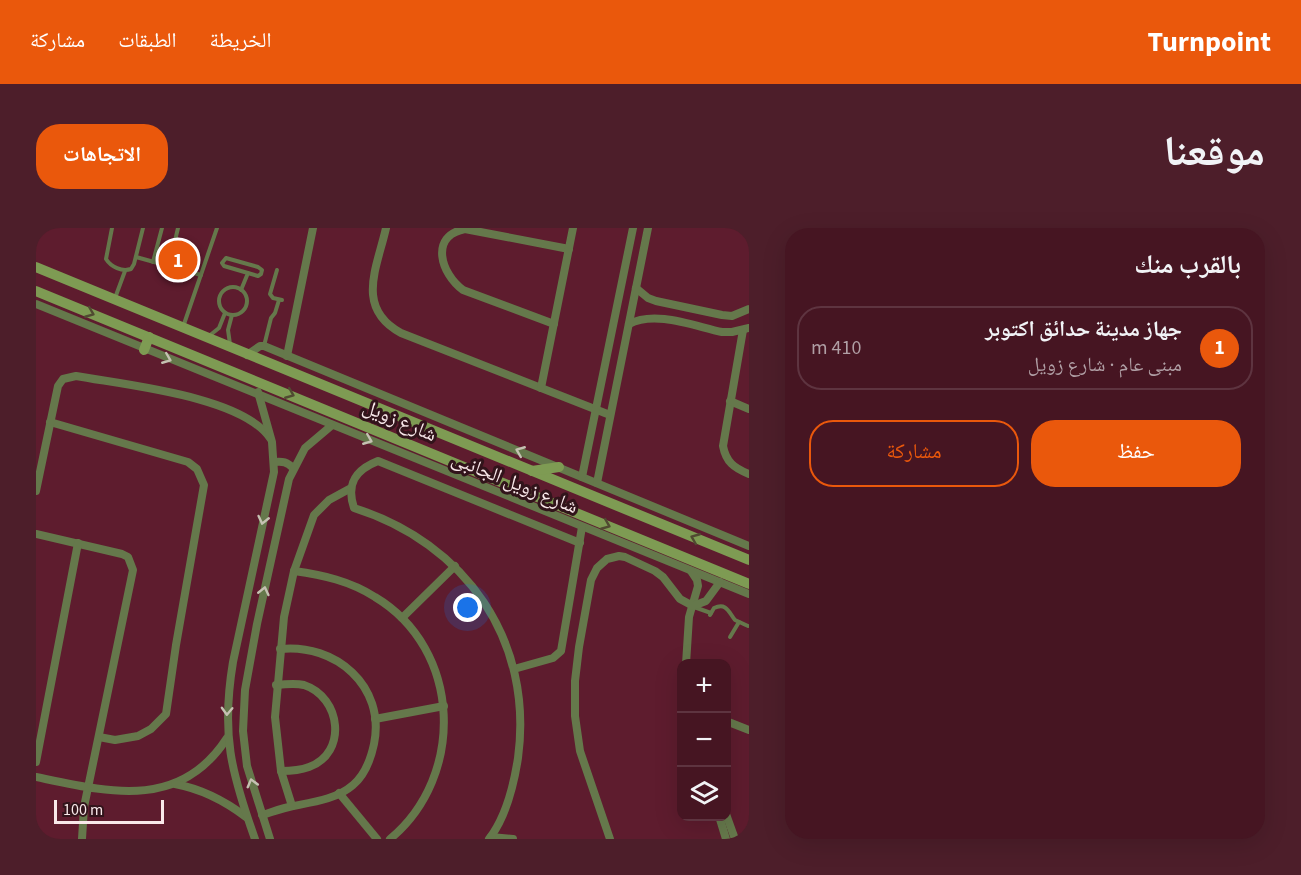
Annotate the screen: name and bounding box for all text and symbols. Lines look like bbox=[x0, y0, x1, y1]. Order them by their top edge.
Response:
text: Turnpoint bbox=[1147, 22, 1271, 62]
text: مشاركة bbox=[30, 25, 85, 55]
text: الطبقات bbox=[118, 25, 177, 55]
text: الخريطة bbox=[210, 25, 271, 55]
text: موقعنا bbox=[1164, 122, 1265, 182]
button: الاتجاهات bbox=[36, 124, 168, 189]
pin: 1 bbox=[158, 237, 198, 282]
text: بالقرب منك bbox=[1134, 246, 1241, 283]
one-way arrow bbox=[84, 306, 95, 318]
text: جهاز مدينة حدائق اكتوبر bbox=[985, 313, 1182, 345]
text: 410 m bbox=[811, 334, 861, 362]
text: 1 bbox=[1214, 334, 1225, 362]
text: مبنى عام · شارع زويل bbox=[1028, 351, 1182, 379]
one-way arrow bbox=[161, 352, 172, 364]
one-way arrow bbox=[284, 387, 295, 399]
street label: شارع زويل bbox=[358, 393, 441, 449]
button: مشاركة bbox=[809, 420, 1019, 487]
button: حفظ bbox=[1031, 420, 1241, 487]
one-way arrow bbox=[361, 433, 372, 445]
street label: شارع زويل الجانبى bbox=[447, 445, 582, 521]
one-way arrow bbox=[515, 446, 526, 458]
one-way arrow bbox=[257, 514, 270, 524]
one-way arrow bbox=[600, 518, 611, 530]
one-way arrow bbox=[690, 533, 701, 545]
one-way arrow bbox=[257, 587, 270, 597]
your location bbox=[453, 593, 482, 622]
map controls bbox=[677, 659, 731, 821]
button: + bbox=[677, 659, 731, 713]
one-way arrow bbox=[221, 707, 233, 716]
button: − bbox=[677, 713, 731, 767]
button: layers bbox=[677, 767, 731, 821]
one-way arrow bbox=[247, 779, 259, 789]
scale bar bbox=[54, 797, 164, 824]
text: 100 m bbox=[63, 799, 103, 821]

